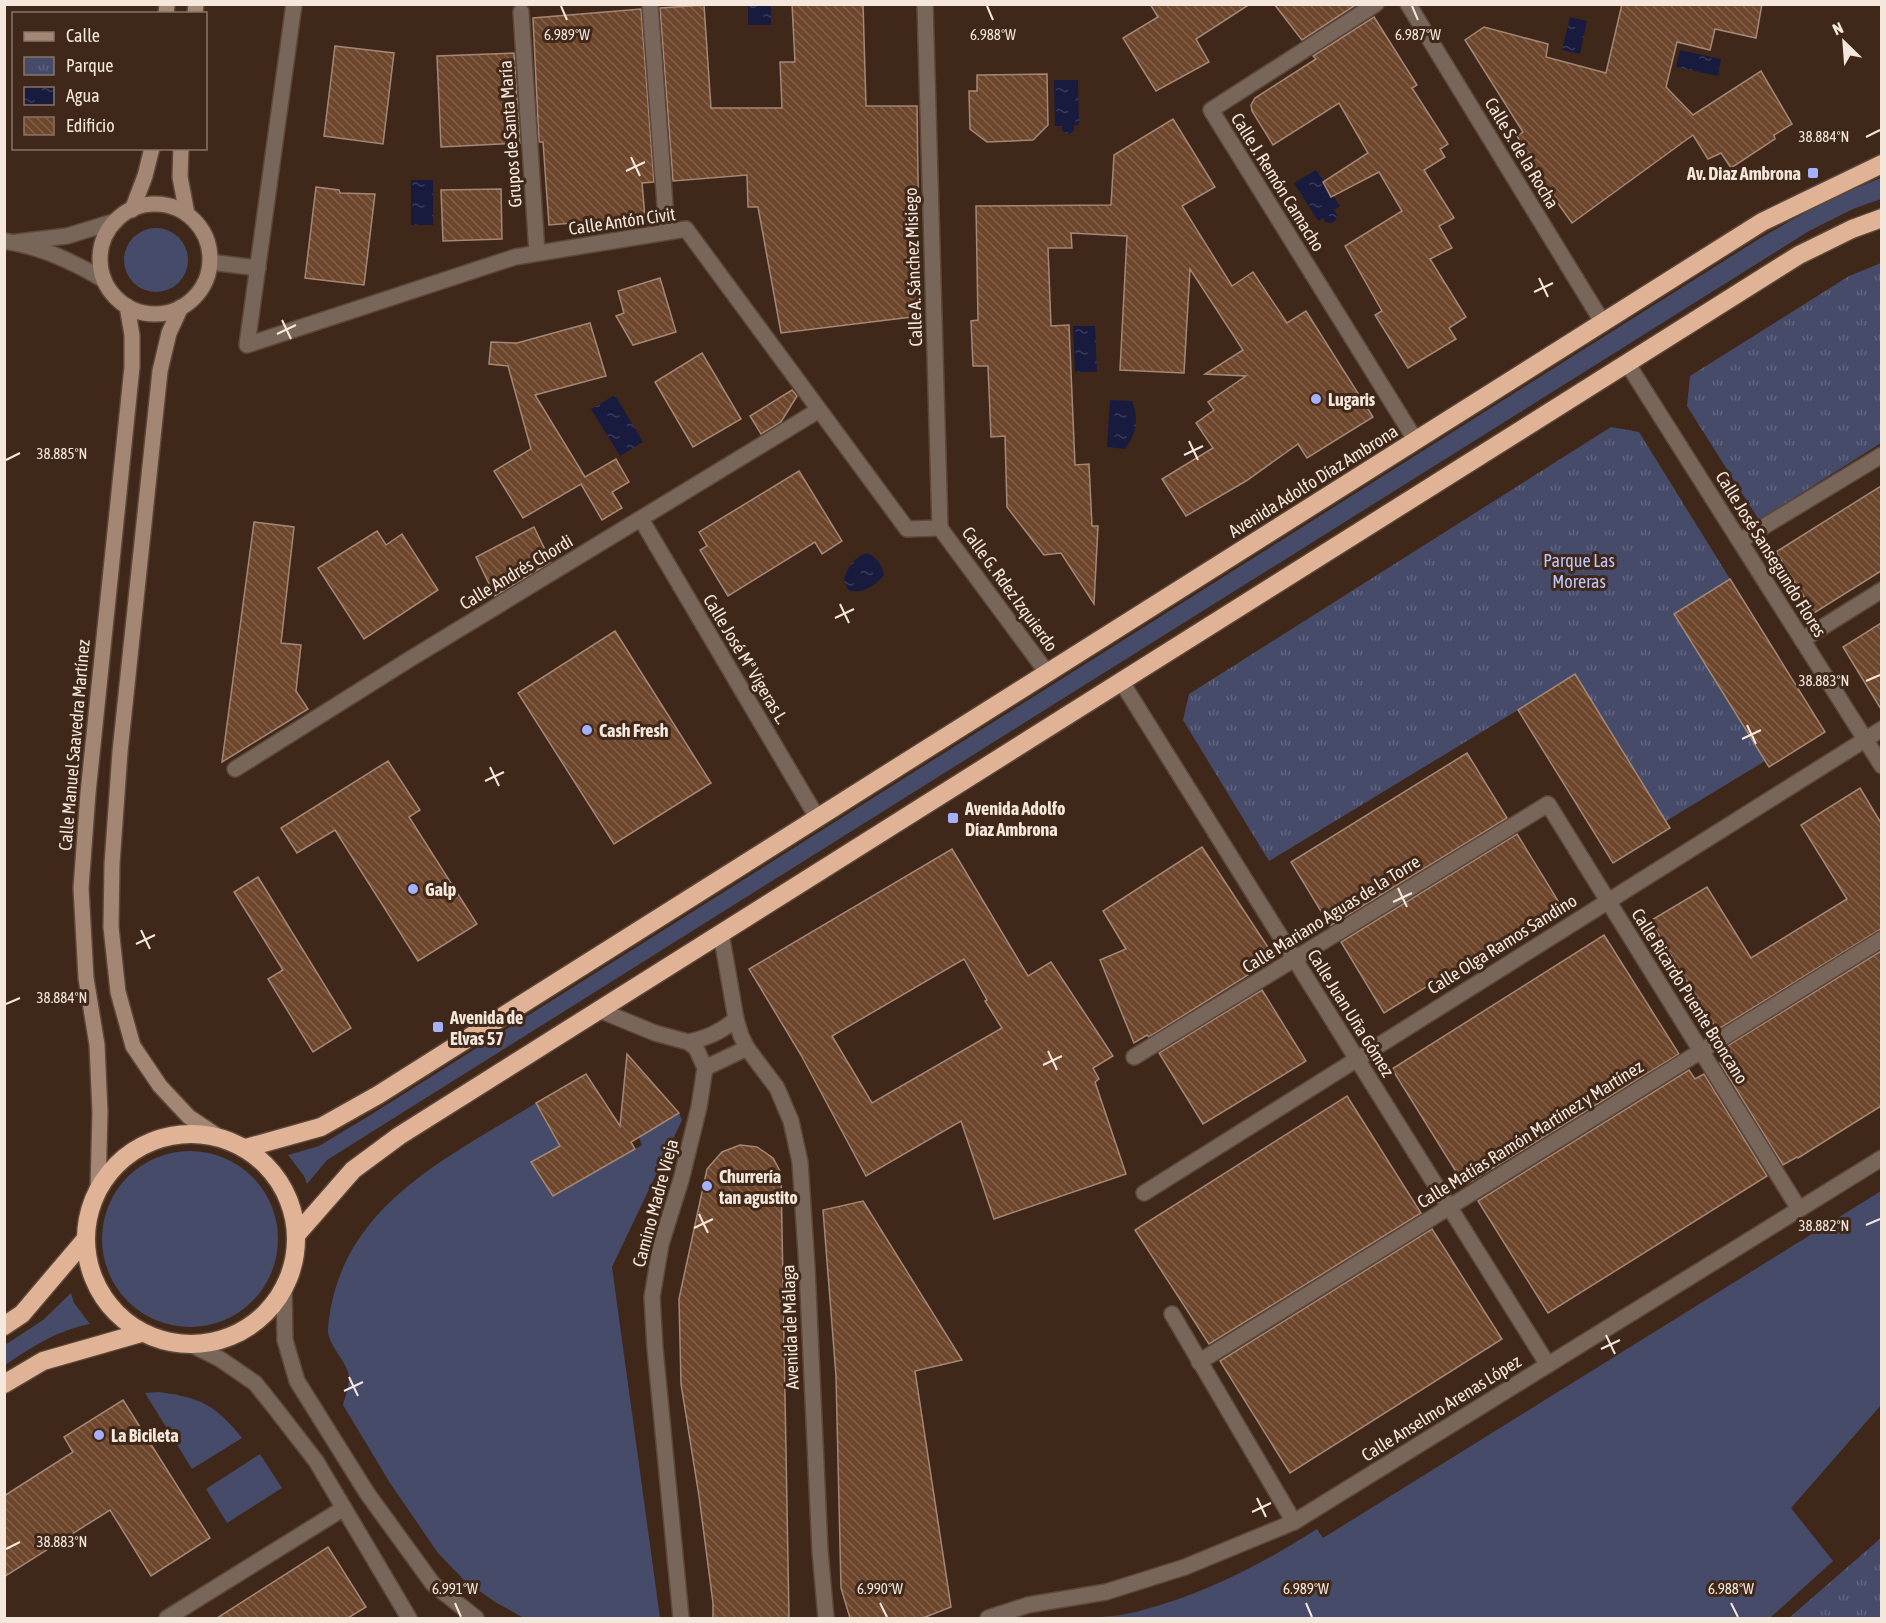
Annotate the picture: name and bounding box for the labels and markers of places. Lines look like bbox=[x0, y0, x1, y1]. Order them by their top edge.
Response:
place label: Av. Diaz Ambrona bbox=[1686, 163, 1801, 184]
marker: Av. Diaz Ambrona bbox=[1806, 166, 1820, 180]
place label: Lugaris bbox=[1328, 389, 1376, 410]
marker: Lugaris bbox=[1309, 392, 1323, 406]
place label: Cash Fresh bbox=[599, 720, 669, 741]
marker: Cash Fresh bbox=[580, 723, 594, 737]
place label: Avenida Adolfo Díaz Ambrona bbox=[964, 798, 1065, 840]
marker: Avenida Adolfo Díaz Ambrona bbox=[946, 811, 960, 825]
place label: Galp bbox=[425, 879, 456, 900]
marker: Galp bbox=[406, 882, 420, 896]
place label: Avenida de Elvas 57 bbox=[449, 1007, 523, 1049]
marker: Avenida de Elvas 57 bbox=[431, 1020, 445, 1034]
place label: Churrería tan agustito bbox=[718, 1166, 798, 1208]
marker: Churrería tan agustito bbox=[700, 1179, 714, 1193]
place label: La Bicileta bbox=[111, 1425, 179, 1446]
marker: La Bicileta bbox=[92, 1428, 106, 1442]

